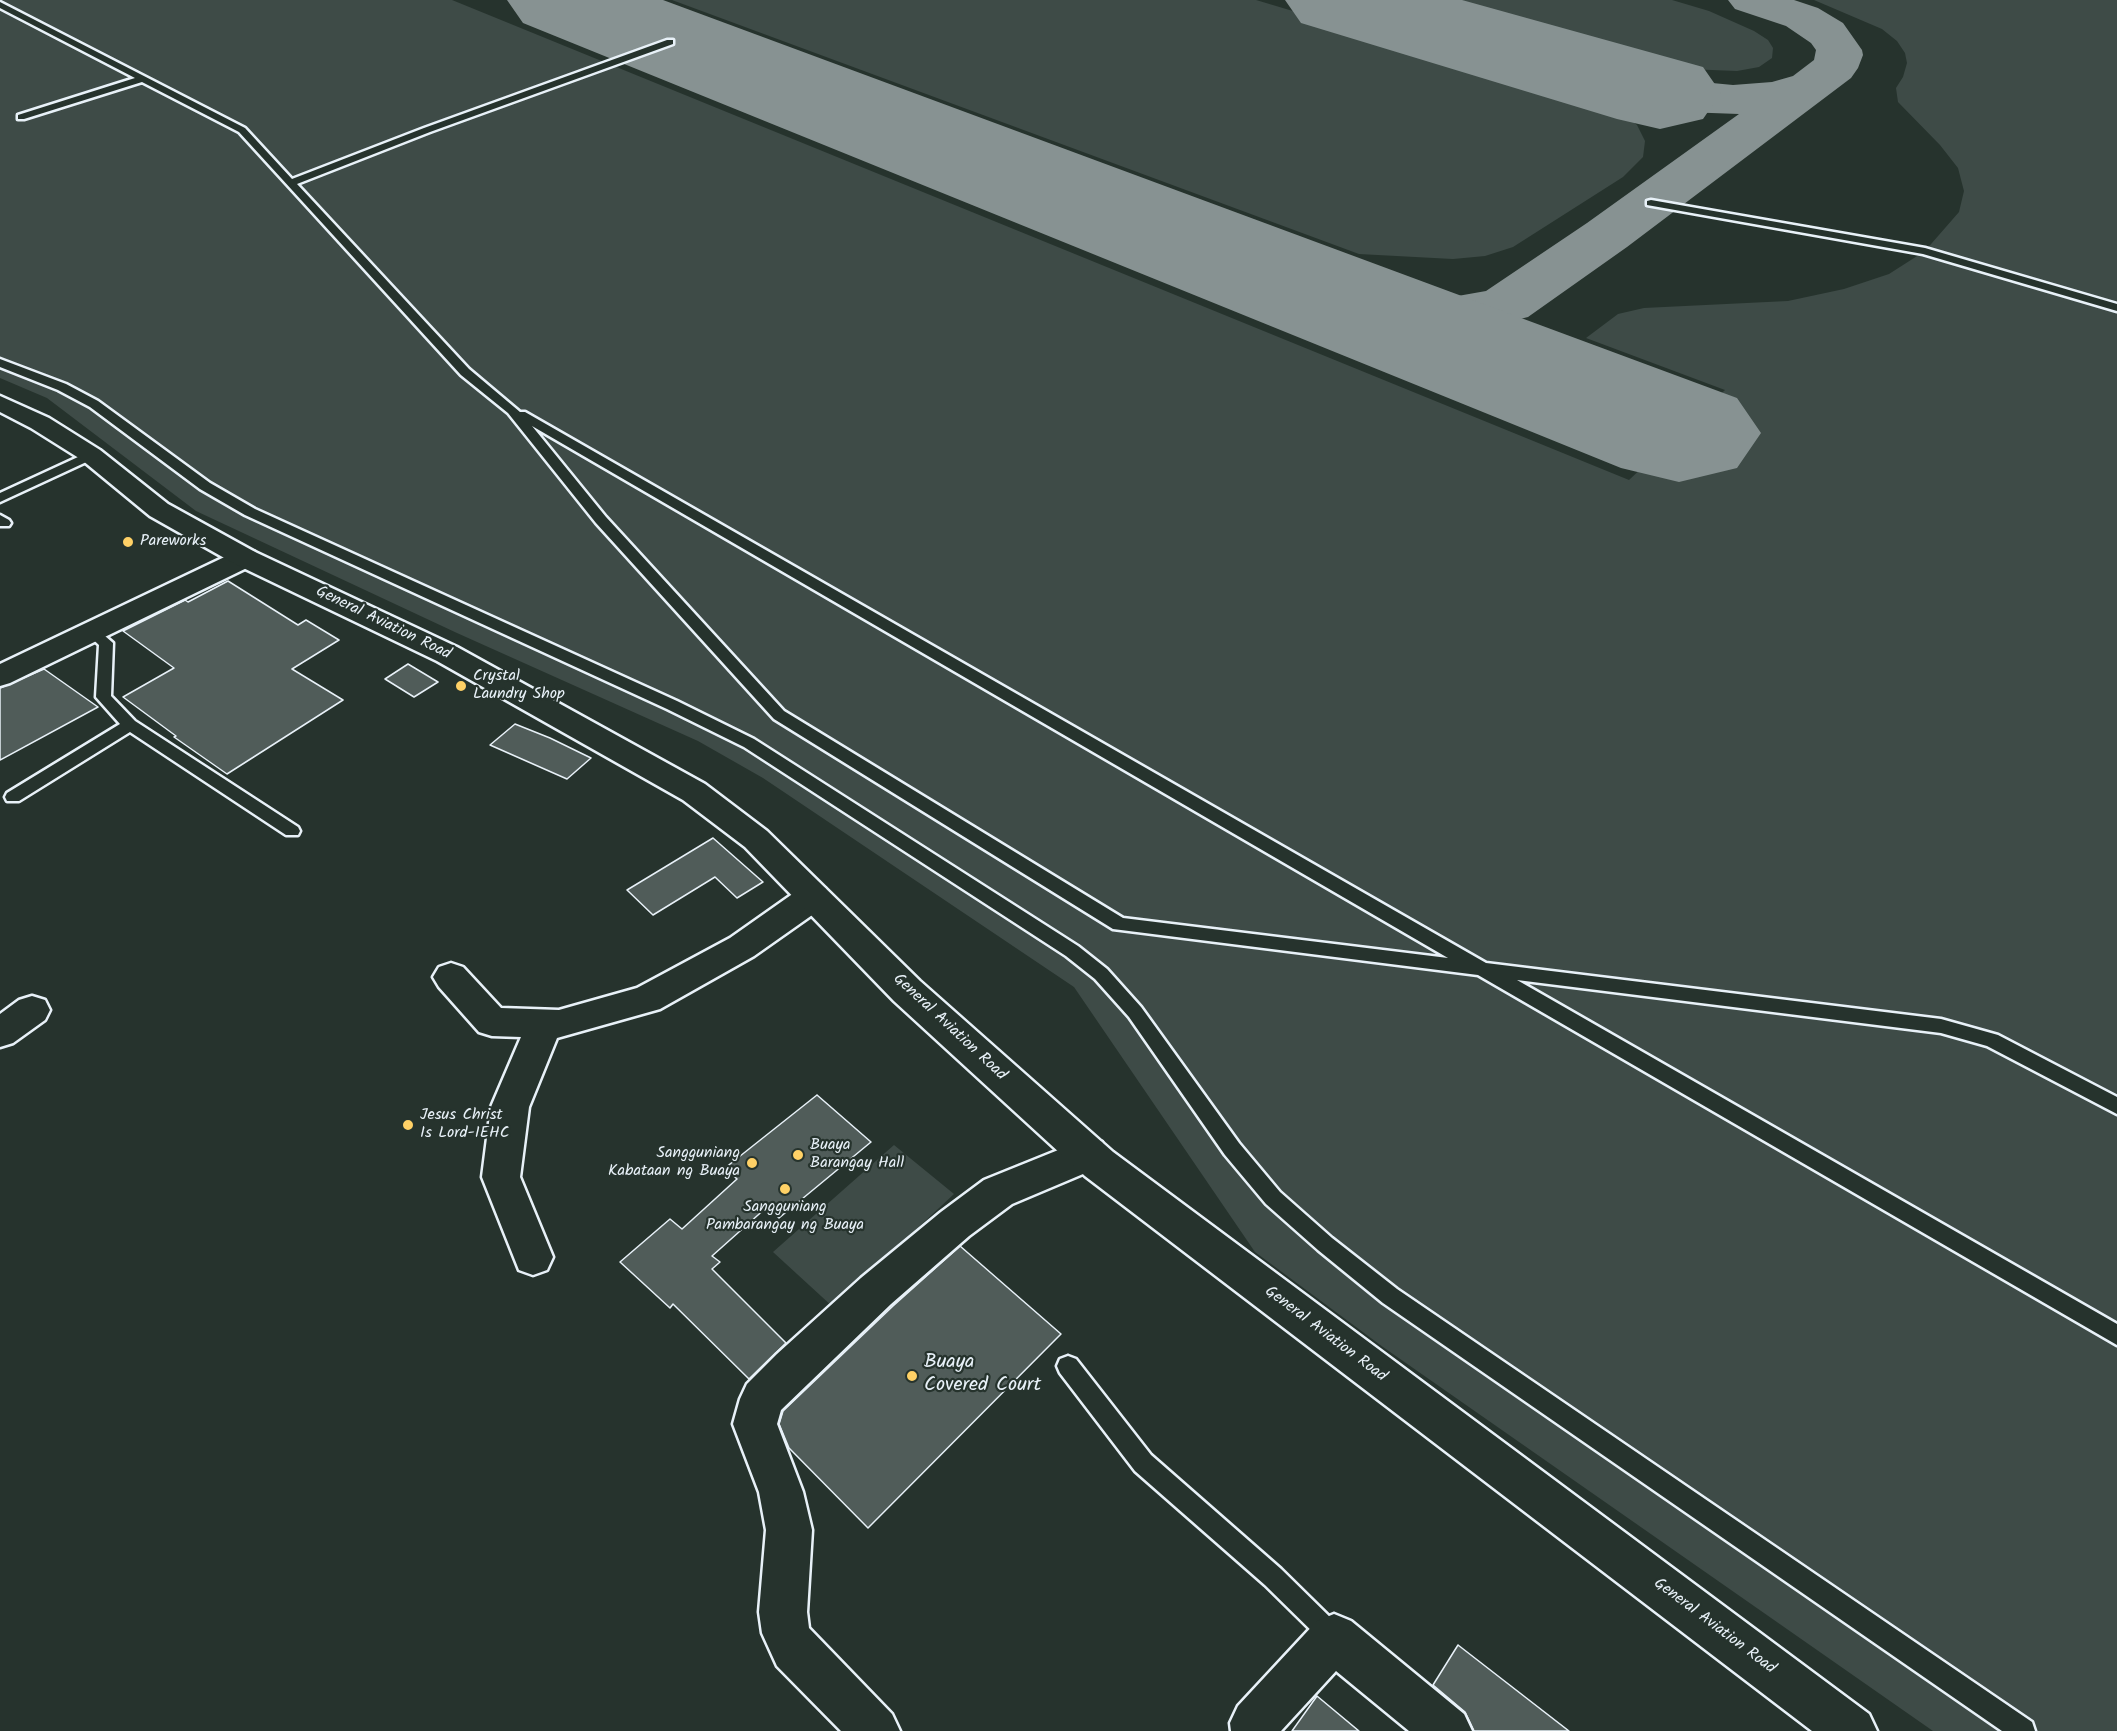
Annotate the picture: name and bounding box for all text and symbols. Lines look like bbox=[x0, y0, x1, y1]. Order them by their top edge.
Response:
place label: Pareworks bbox=[140, 532, 206, 552]
marker: Pareworks bbox=[121, 535, 135, 549]
street label: General Aviation Road bbox=[312, 583, 454, 665]
place label: Crystal Laundry Shop bbox=[473, 667, 565, 705]
marker: Crystal Laundry Shop bbox=[454, 679, 468, 693]
street label: General Aviation Road bbox=[888, 971, 1010, 1085]
place label: Jesus Christ Is Lord-IEHC bbox=[420, 1106, 509, 1144]
marker: Jesus Christ Is Lord-IEHC bbox=[401, 1118, 415, 1132]
place label: Buaya Barangay Hall bbox=[810, 1136, 904, 1174]
place label: Sangguniang Kabataan ng Buaya bbox=[608, 1144, 740, 1182]
marker: Buaya Barangay Hall bbox=[791, 1148, 805, 1162]
marker: Sangguniang Kabataan ng Buaya bbox=[745, 1156, 759, 1170]
marker: Sangguniang Pambarangay ng Buaya bbox=[778, 1182, 792, 1196]
place label: Sangguniang Pambarangay ng Buaya bbox=[706, 1198, 864, 1236]
street label: General Aviation Road bbox=[1260, 1283, 1390, 1387]
place label: Buaya Covered Court bbox=[924, 1352, 1041, 1399]
marker: Buaya Covered Court bbox=[905, 1369, 919, 1383]
street label: General Aviation Road bbox=[1649, 1575, 1779, 1679]

